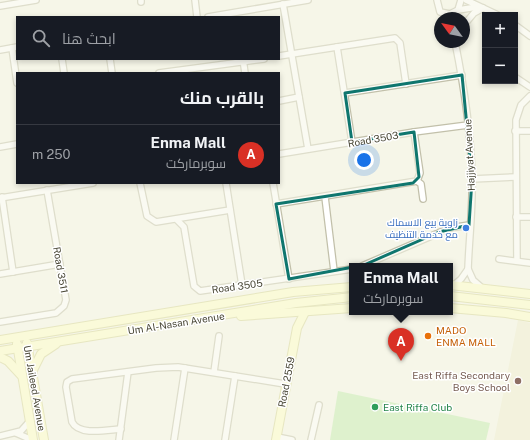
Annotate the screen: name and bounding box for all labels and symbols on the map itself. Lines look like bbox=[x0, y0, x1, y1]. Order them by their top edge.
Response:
north arrow bbox=[434, 12, 470, 48]
street label: Hajjiyat Avenue bbox=[461, 118, 477, 191]
street label: Road 3503 bbox=[347, 129, 399, 149]
your location bbox=[354, 150, 374, 170]
place label: زاوية بيع الاسماك مع خدمة التنظيف bbox=[385, 216, 458, 241]
marker: زاوية بيع الاسماك مع خدمة التنظيف bbox=[461, 223, 471, 233]
street label: Road 3511 bbox=[51, 246, 71, 294]
street label: Road 3505 bbox=[211, 276, 263, 296]
street label: Um Al-Nasan Avenue bbox=[127, 309, 226, 337]
place label: MADO ENMA MALL bbox=[436, 324, 496, 348]
pin: A bbox=[388, 328, 414, 361]
marker: MADO ENMA MALL bbox=[423, 331, 433, 341]
street label: Um Jaileed Avenue bbox=[22, 344, 49, 432]
street label: Road 2559 bbox=[275, 356, 297, 408]
place label: East Riffa Secondary Boys School bbox=[412, 369, 511, 393]
marker: East Riffa Secondary Boys School bbox=[513, 376, 523, 386]
place label: East Riffa Club bbox=[383, 401, 452, 413]
marker: East Riffa Club bbox=[370, 402, 380, 412]

